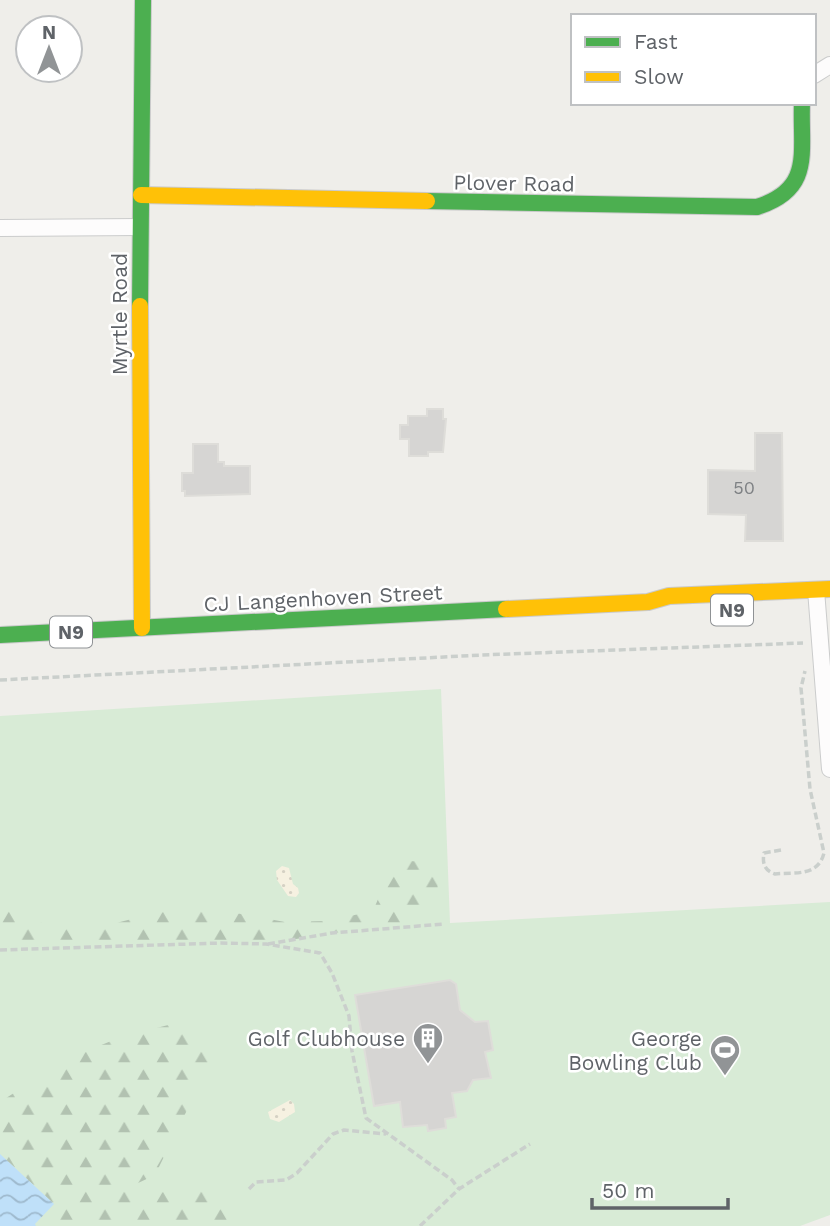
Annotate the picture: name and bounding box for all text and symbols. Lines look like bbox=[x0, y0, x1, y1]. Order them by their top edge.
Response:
north arrow bbox=[14, 14, 84, 84]
legend bbox=[571, 14, 816, 105]
text: N bbox=[42, 21, 56, 44]
text: Fast bbox=[634, 29, 678, 54]
text: Slow bbox=[634, 64, 684, 89]
street label: Plover Road bbox=[453, 169, 575, 197]
street label: Myrtle Road bbox=[107, 253, 132, 375]
house number: 50 bbox=[733, 477, 755, 498]
street label: CJ Langenhoven Street bbox=[203, 579, 443, 617]
road number: N9 bbox=[711, 594, 753, 625]
road number: N9 bbox=[50, 617, 92, 648]
building icon: Golf Clubhouse bbox=[411, 1021, 445, 1065]
place label: Golf Clubhouse bbox=[248, 1026, 405, 1051]
place label: George Bowling Club bbox=[568, 1026, 702, 1075]
sports icon: George Bowling Club bbox=[708, 1033, 742, 1077]
scale bar bbox=[592, 1166, 728, 1210]
text: 50 m bbox=[602, 1178, 654, 1203]

